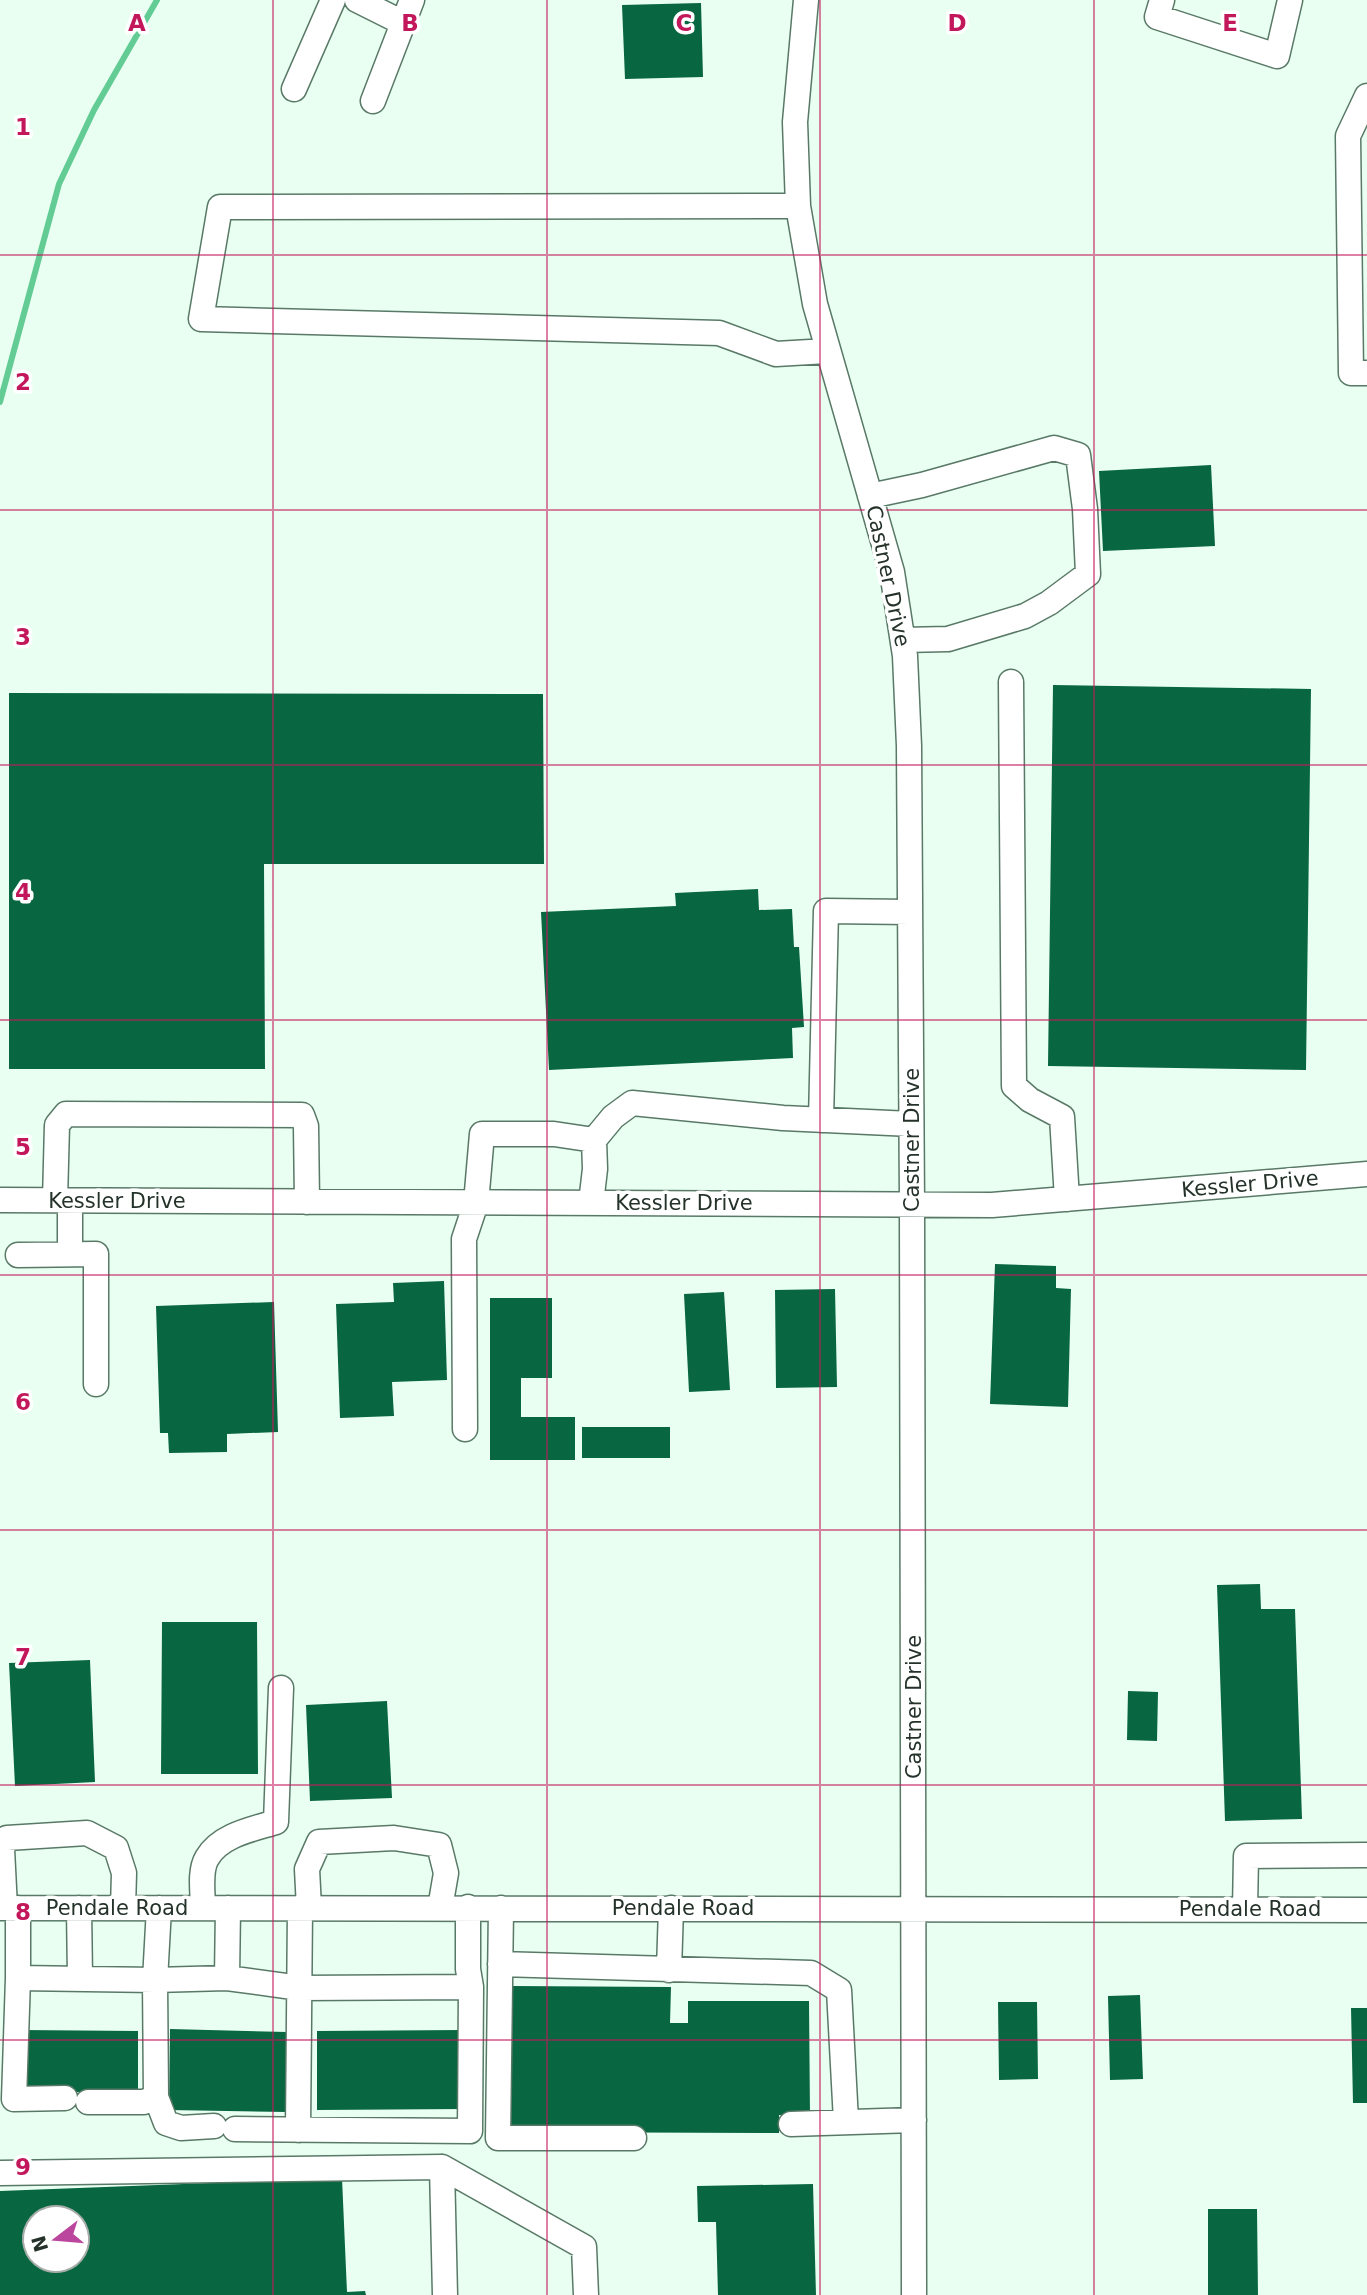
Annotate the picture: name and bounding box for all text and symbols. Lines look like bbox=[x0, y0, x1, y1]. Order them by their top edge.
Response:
text: A bbox=[128, 10, 146, 36]
text: B bbox=[401, 10, 419, 36]
text: C bbox=[676, 10, 692, 36]
text: D bbox=[947, 10, 967, 36]
text: E bbox=[1222, 10, 1238, 36]
text: 1 bbox=[15, 114, 31, 140]
text: 2 bbox=[15, 369, 31, 395]
street label: Castner Drive bbox=[861, 503, 915, 649]
text: 3 bbox=[15, 624, 31, 650]
text: 4 bbox=[15, 879, 31, 905]
street label: Castner Drive bbox=[900, 1068, 924, 1212]
text: 5 bbox=[15, 1134, 31, 1160]
street label: Kessler Drive bbox=[1180, 1166, 1320, 1202]
street label: Kessler Drive bbox=[48, 1189, 186, 1213]
street label: Kessler Drive bbox=[615, 1191, 753, 1215]
text: 6 bbox=[15, 1389, 31, 1415]
street label: Castner Drive bbox=[902, 1635, 926, 1779]
text: 7 bbox=[15, 1644, 31, 1670]
street label: Pendale Road bbox=[46, 1896, 188, 1920]
street label: Pendale Road bbox=[612, 1896, 754, 1920]
street label: Pendale Road bbox=[1179, 1897, 1321, 1921]
text: 8 bbox=[15, 1899, 31, 1925]
text: 9 bbox=[15, 2154, 31, 2180]
north arrow bbox=[21, 2204, 91, 2274]
text: N bbox=[27, 2233, 52, 2254]

